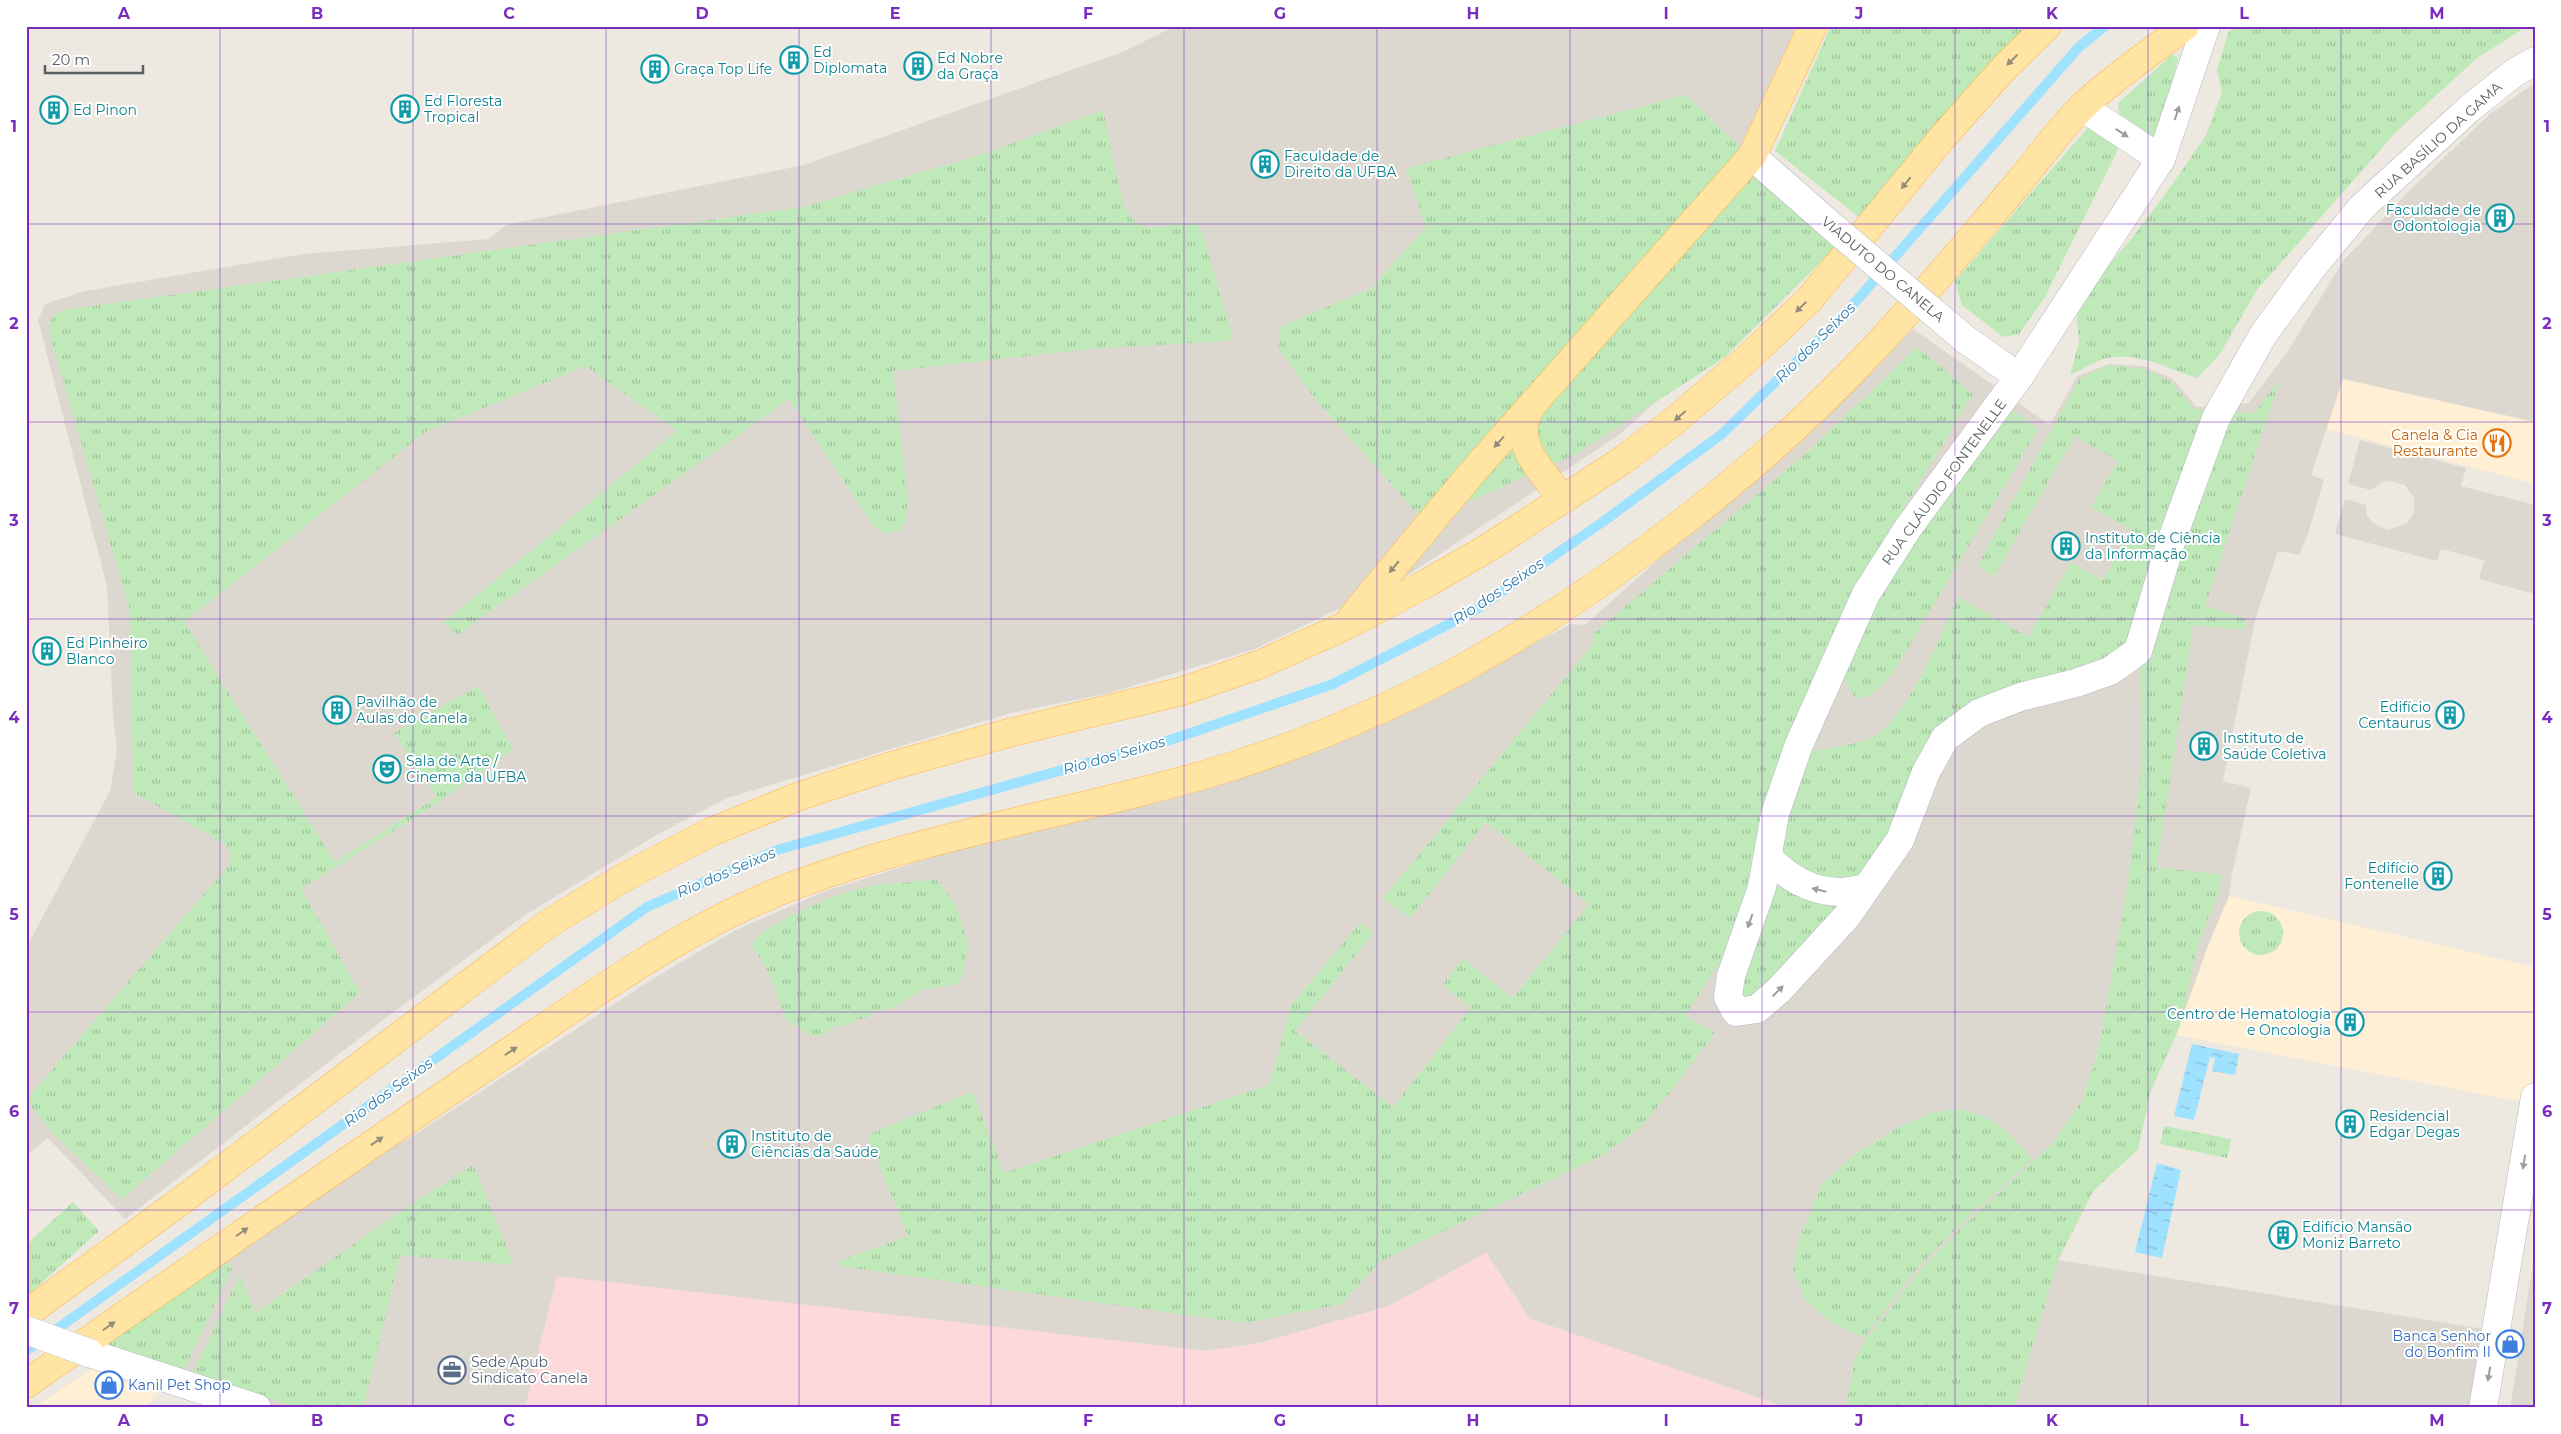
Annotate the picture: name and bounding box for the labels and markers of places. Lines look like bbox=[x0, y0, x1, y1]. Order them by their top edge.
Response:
place label: Ed Diplomata bbox=[813, 43, 887, 77]
building icon: Ed Diplomata bbox=[779, 45, 809, 75]
place label: Ed Nobre da Graça bbox=[937, 49, 1003, 83]
building icon: Ed Nobre da Graça bbox=[903, 51, 933, 81]
building icon: Graça Top Life bbox=[640, 54, 670, 84]
place label: Graça Top Life bbox=[674, 60, 772, 78]
place label: Ed Floresta Tropical bbox=[424, 92, 502, 126]
building icon: Ed Floresta Tropical bbox=[390, 94, 420, 124]
building icon: Ed Pinon bbox=[39, 95, 69, 125]
place label: Ed Pinon bbox=[73, 101, 137, 119]
place label: Faculdade de Direito da UFBA bbox=[1284, 147, 1398, 181]
building icon: Faculdade de Direito da UFBA bbox=[1250, 149, 1280, 179]
place label: Faculdade de Odontologia bbox=[2386, 201, 2481, 235]
building icon: Faculdade de Odontologia bbox=[2485, 203, 2515, 233]
place label: Canela & Cia Restaurante bbox=[2391, 426, 2478, 460]
restaurant icon: Canela & Cia Restaurante bbox=[2482, 428, 2512, 458]
place label: Instituto de Ciência da Informação bbox=[2085, 529, 2221, 563]
building icon: Instituto de Ciência da Informação bbox=[2051, 531, 2081, 561]
place label: Ed Pinheiro Blanco bbox=[66, 634, 148, 668]
building icon: Ed Pinheiro Blanco bbox=[32, 636, 62, 666]
place label: Pavilhão de Aulas do Canela bbox=[356, 693, 468, 727]
building icon: Pavilhão de Aulas do Canela bbox=[322, 695, 352, 725]
place label: Edifício Centaurus bbox=[2359, 698, 2431, 732]
building icon: Edifício Centaurus bbox=[2435, 700, 2465, 730]
place label: Instituto de Saúde Coletiva bbox=[2223, 729, 2327, 763]
building icon: Instituto de Saúde Coletiva bbox=[2189, 731, 2219, 761]
place label: Sala de Arte / Cinema da UFBA bbox=[406, 752, 527, 786]
theatre icon: Sala de Arte / Cinema da UFBA bbox=[372, 754, 402, 784]
place label: Edifício Fontenelle bbox=[2344, 859, 2419, 893]
building icon: Edifício Fontenelle bbox=[2423, 861, 2453, 891]
place label: Centro de Hematologia e Oncologia bbox=[2167, 1005, 2331, 1039]
building icon: Centro de Hematologia e Oncologia bbox=[2335, 1007, 2365, 1037]
place label: Residencial Edgar Degas bbox=[2369, 1107, 2460, 1141]
building icon: Residencial Edgar Degas bbox=[2335, 1109, 2365, 1139]
place label: Instituto de Ciências da Saúde bbox=[751, 1127, 879, 1161]
building icon: Instituto de Ciências da Saúde bbox=[717, 1129, 747, 1159]
place label: Edifício Mansão Moniz Barreto bbox=[2302, 1218, 2412, 1252]
building icon: Edifício Mansão Moniz Barreto bbox=[2268, 1220, 2298, 1250]
place label: Banca Senhor do Bonfim II bbox=[2393, 1327, 2491, 1361]
shop icon: Banca Senhor do Bonfim II bbox=[2495, 1329, 2525, 1359]
place label: Sede Apub Sindicato Canela bbox=[471, 1353, 588, 1387]
office icon: Sede Apub Sindicato Canela bbox=[437, 1355, 467, 1385]
shop icon: Kanil Pet Shop bbox=[94, 1370, 124, 1400]
place label: Kanil Pet Shop bbox=[128, 1376, 231, 1394]

